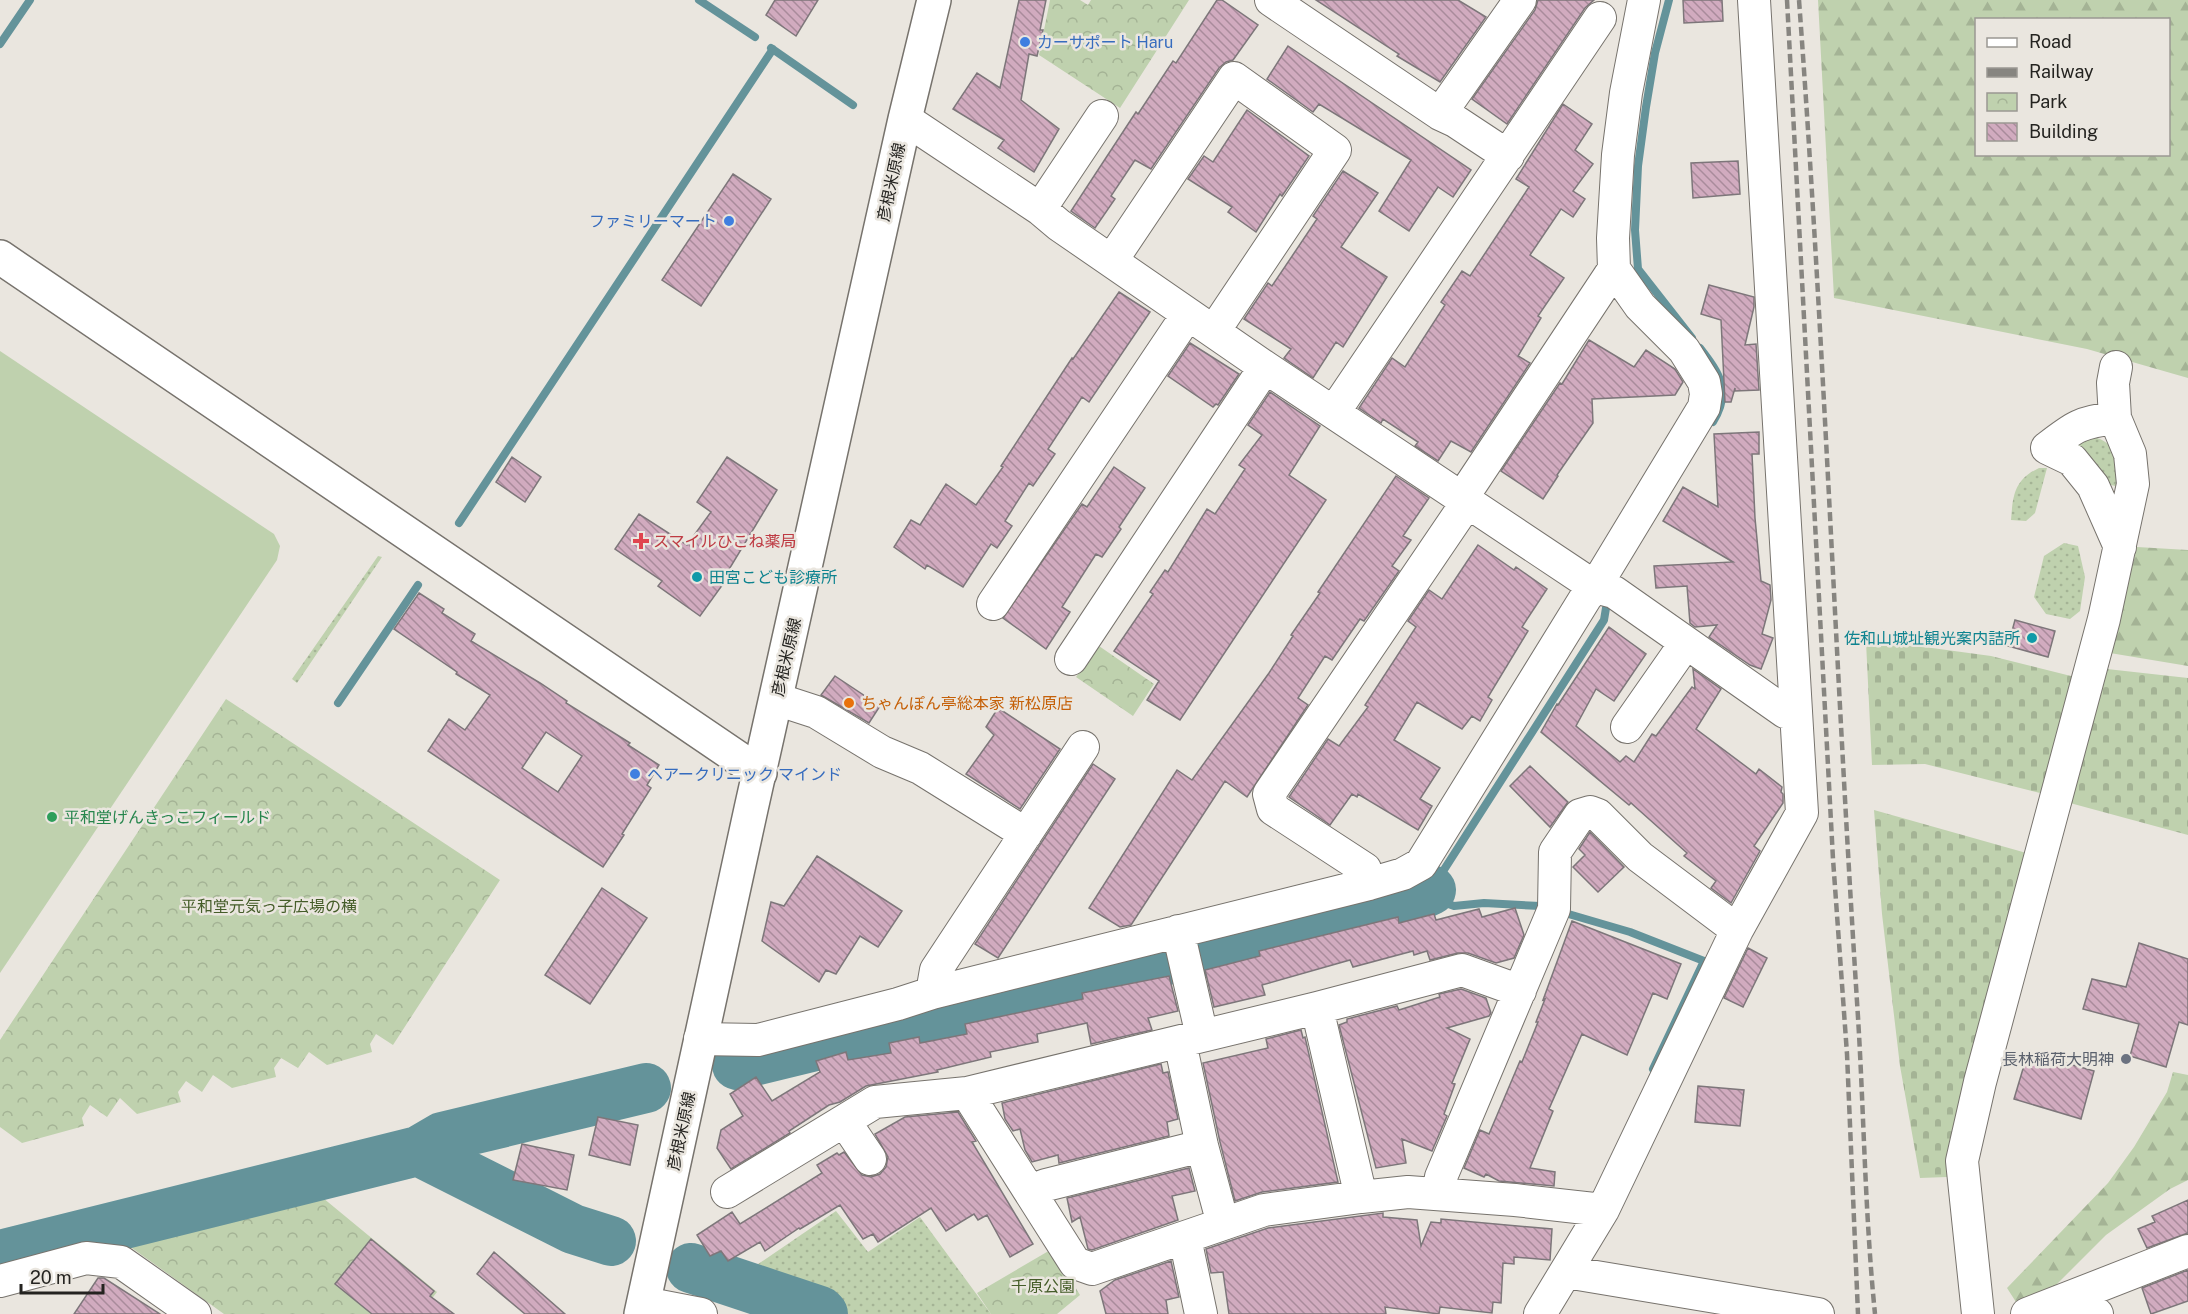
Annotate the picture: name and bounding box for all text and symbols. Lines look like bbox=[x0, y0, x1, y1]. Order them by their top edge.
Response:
legend bbox=[1975, 18, 2170, 156]
text: Road bbox=[2029, 31, 2072, 52]
place label: カーサポート Haru bbox=[1037, 33, 1173, 52]
marker: カーサポート Haru bbox=[1018, 35, 1032, 49]
text: Railway bbox=[2029, 61, 2094, 82]
text: Park bbox=[2029, 91, 2067, 112]
text: Building bbox=[2029, 121, 2098, 142]
street label: 彦根米原線 bbox=[874, 141, 909, 223]
place label: ファミリーマート bbox=[589, 212, 717, 231]
marker: ファミリーマート bbox=[722, 214, 736, 228]
place label: スマイルひこね薬局 bbox=[653, 532, 797, 551]
marker: スマイルひこね薬局 bbox=[634, 534, 648, 548]
place label: 田宮こども診療所 bbox=[709, 568, 837, 587]
marker: 田宮こども診療所 bbox=[690, 570, 704, 584]
street label: 彦根米原線 bbox=[768, 616, 805, 698]
place label: 佐和山城址観光案内詰所 bbox=[1844, 629, 2020, 648]
marker: 佐和山城址観光案内詰所 bbox=[2025, 631, 2039, 645]
place label: ちゃんぽん亭総本家 新松原店 bbox=[861, 694, 1073, 713]
marker: ちゃんぽん亭総本家 新松原店 bbox=[842, 696, 856, 710]
place label: ヘアークリニック マインド bbox=[647, 765, 842, 784]
marker: ヘアークリニック マインド bbox=[628, 767, 642, 781]
place label: 平和堂げんきっこフィールド bbox=[64, 808, 271, 827]
marker: 平和堂げんきっこフィールド bbox=[45, 810, 59, 824]
park label: 平和堂元気っ子広場の横 bbox=[181, 897, 357, 916]
place label: 長林稲荷大明神 bbox=[2002, 1050, 2114, 1069]
marker: 長林稲荷大明神 bbox=[2119, 1052, 2133, 1066]
street label: 彦根米原線 bbox=[664, 1090, 699, 1172]
scale bar bbox=[21, 1257, 104, 1295]
text: 20 m bbox=[30, 1267, 72, 1288]
park label: 千原公園 bbox=[1011, 1277, 1075, 1296]

